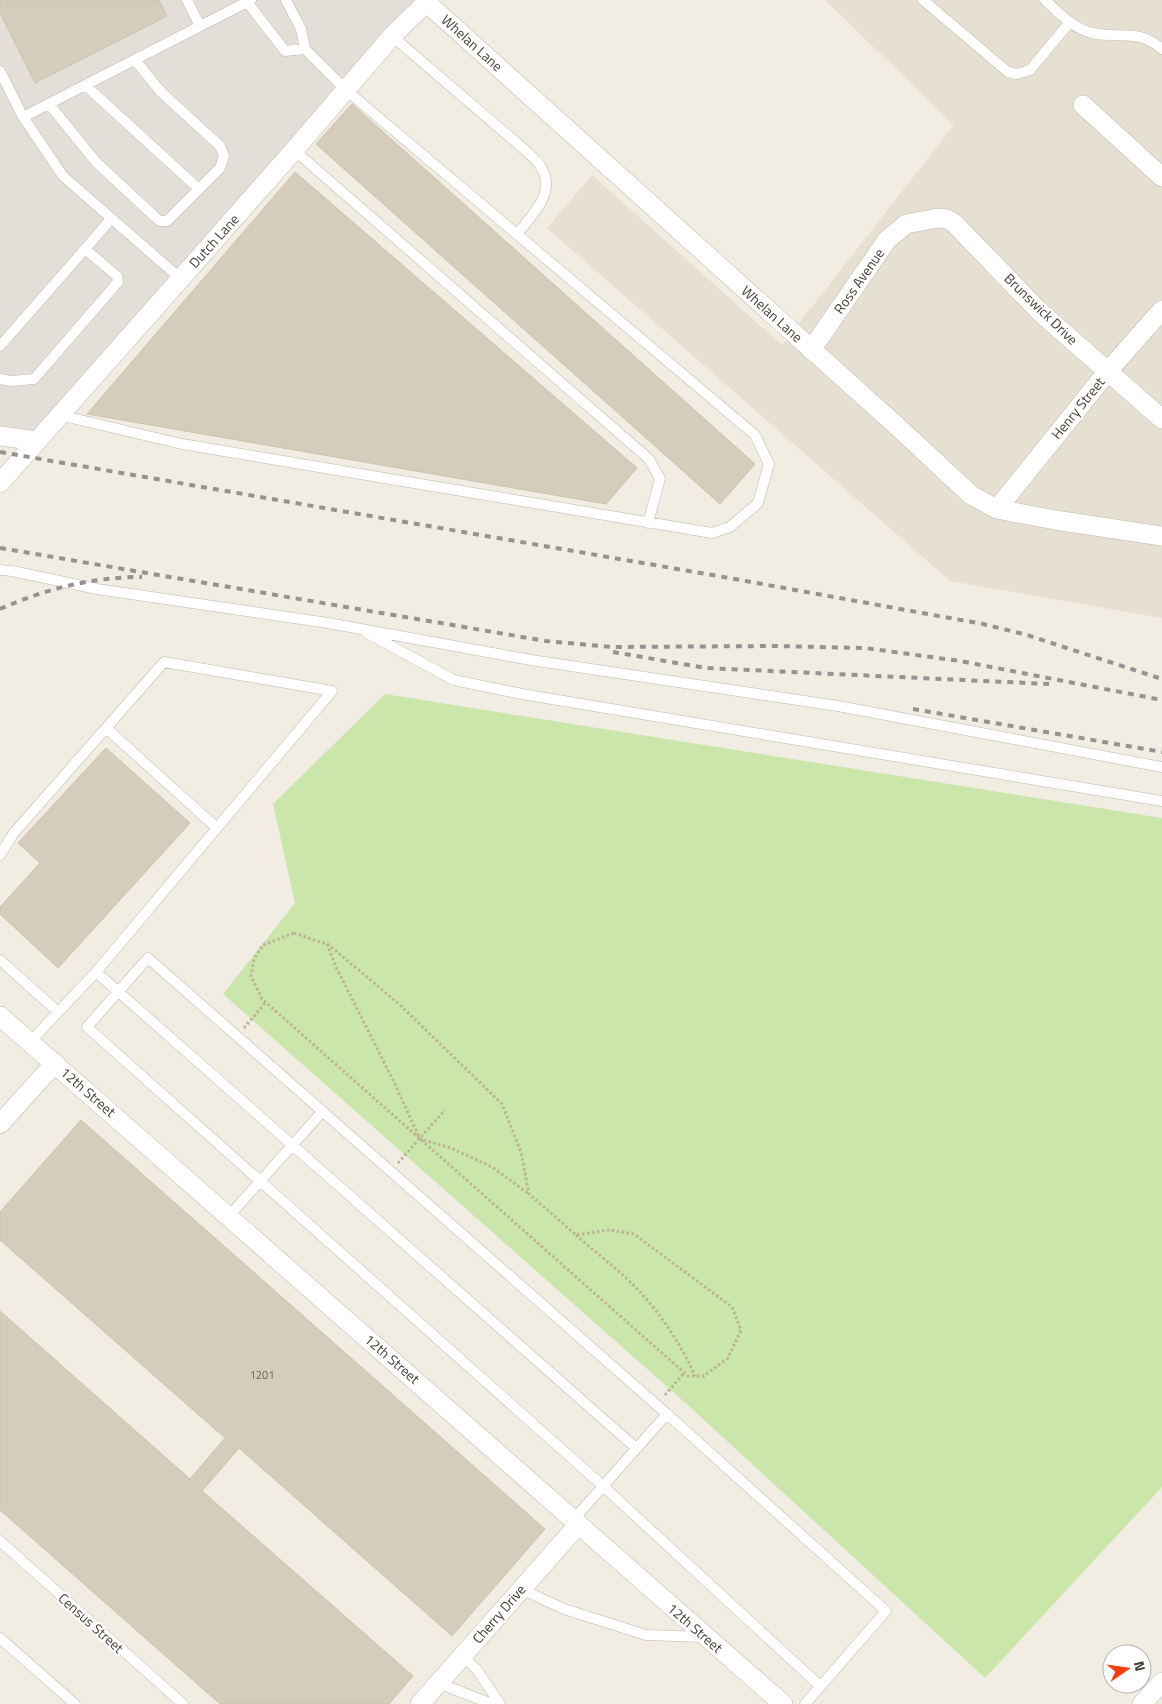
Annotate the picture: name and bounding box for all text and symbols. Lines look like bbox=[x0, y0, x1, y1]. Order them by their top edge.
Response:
street label: Whelan Lane bbox=[437, 9, 508, 76]
street label: Dutch Lane bbox=[184, 209, 244, 272]
street label: Ross Avenue bbox=[828, 244, 889, 318]
street label: Brunswick Drive bbox=[1000, 268, 1083, 349]
street label: Whelan Lane bbox=[737, 280, 808, 347]
street label: Henry Street bbox=[1046, 372, 1109, 443]
street label: 12th Street bbox=[56, 1062, 121, 1122]
street label: 12th Street bbox=[360, 1329, 425, 1389]
house number: 1201 bbox=[250, 1367, 274, 1383]
street label: Cherry Drive bbox=[467, 1579, 530, 1648]
street label: Census Street bbox=[54, 1587, 129, 1658]
street label: 12th Street bbox=[663, 1598, 728, 1658]
north arrow bbox=[1102, 1644, 1152, 1694]
text: N bbox=[1129, 1659, 1151, 1673]

